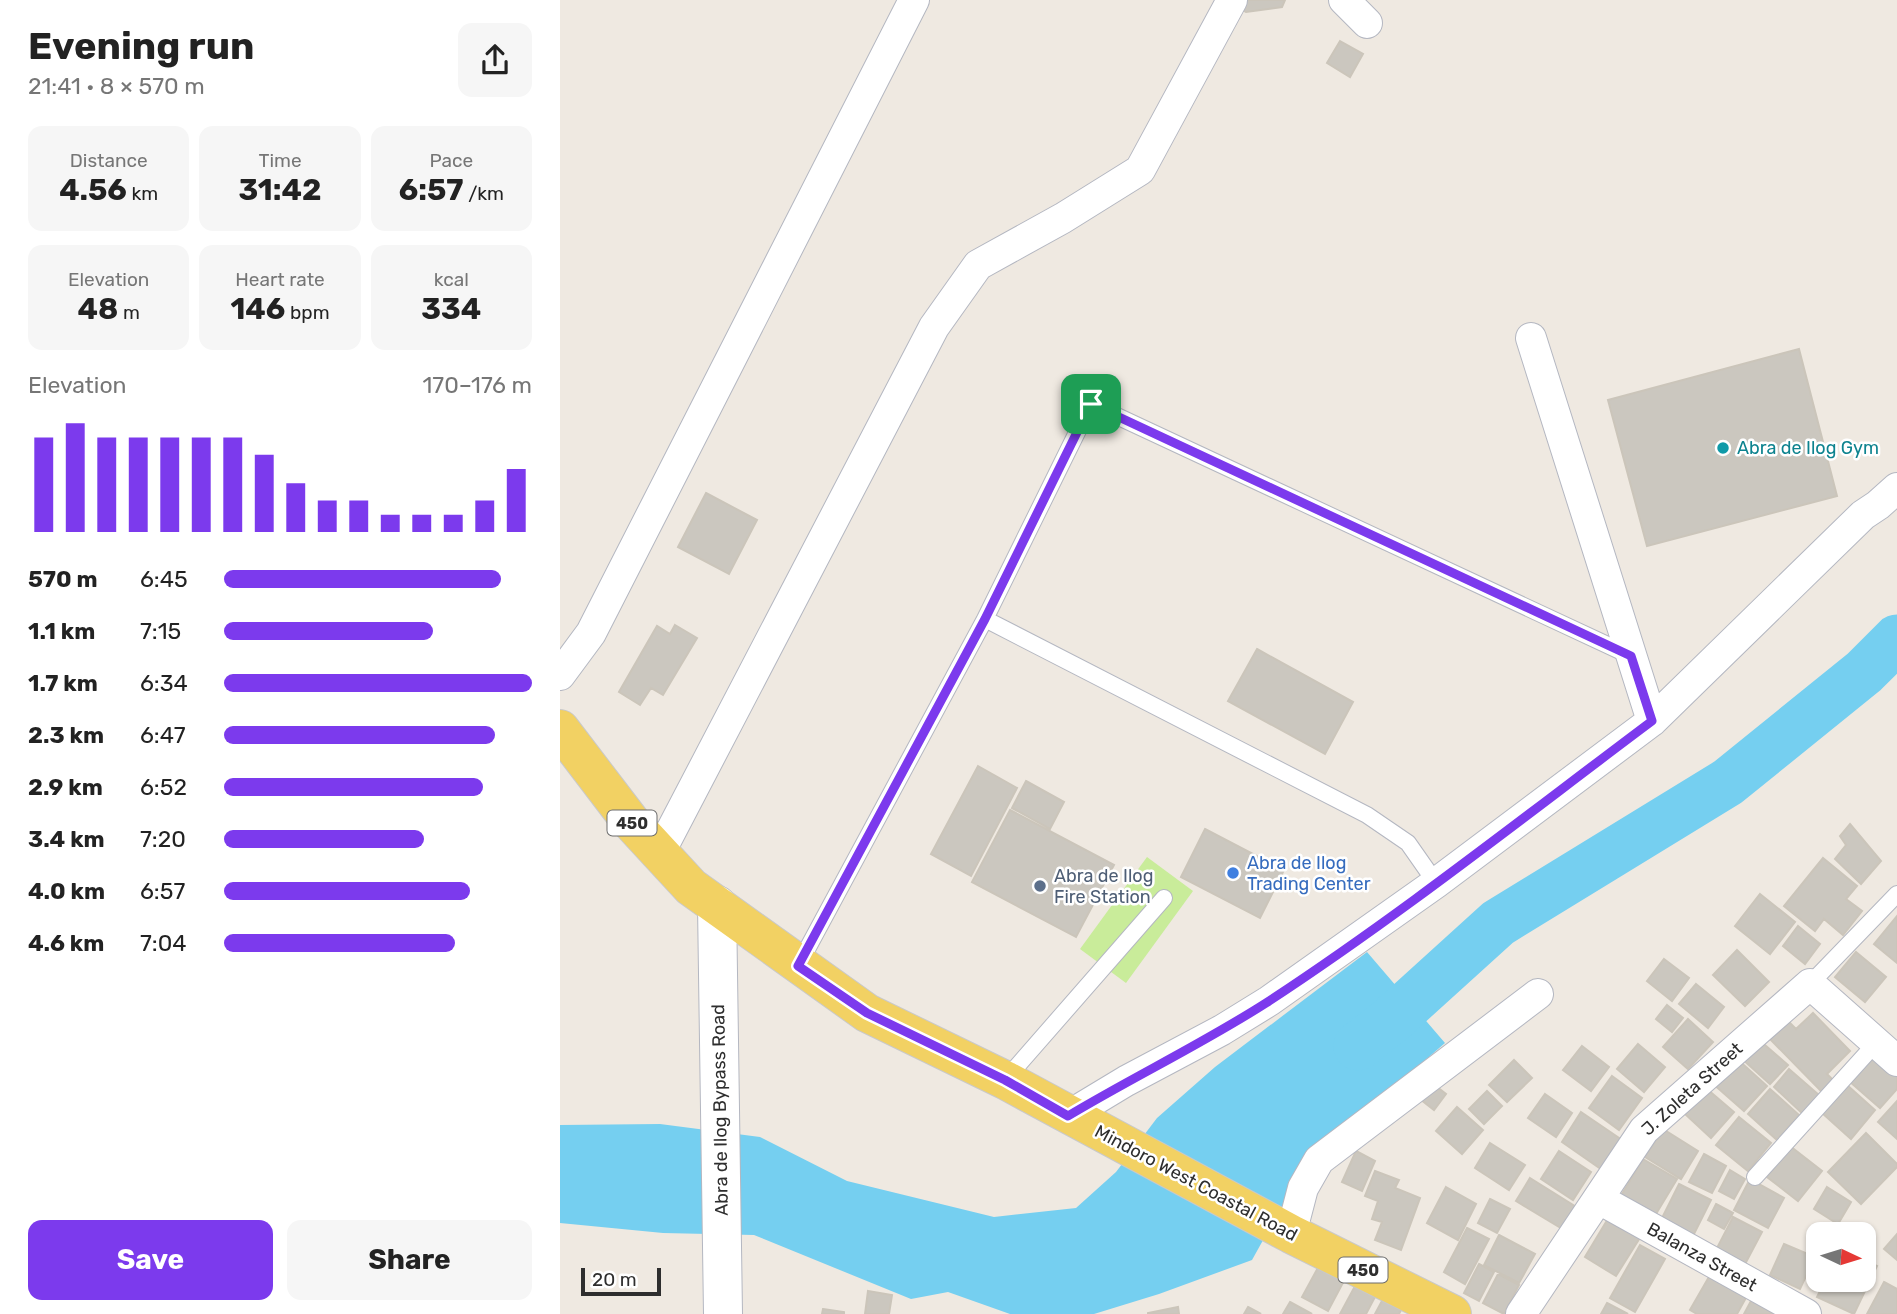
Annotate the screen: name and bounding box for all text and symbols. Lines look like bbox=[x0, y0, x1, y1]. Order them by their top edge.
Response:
text: Evening run bbox=[28, 23, 254, 69]
button: share bbox=[458, 23, 532, 97]
text: 21:41 · 8 × 570 m bbox=[28, 72, 205, 100]
text: Distance bbox=[70, 149, 148, 172]
text: Time bbox=[258, 149, 302, 172]
text: Pace bbox=[430, 149, 473, 172]
text: 4.56 bbox=[59, 172, 127, 208]
text: 31:42 bbox=[238, 172, 322, 208]
text: 6:57 bbox=[399, 172, 464, 208]
text: km bbox=[127, 182, 158, 205]
text: /km bbox=[464, 182, 504, 205]
text: Elevation bbox=[68, 268, 149, 291]
text: Heart rate bbox=[235, 268, 325, 291]
text: kcal bbox=[434, 268, 469, 291]
text: 48 bbox=[77, 291, 118, 327]
text: 146 bbox=[230, 291, 285, 327]
text: 334 bbox=[421, 291, 481, 327]
text: m bbox=[118, 301, 140, 324]
text: bpm bbox=[285, 301, 330, 324]
text: Elevation bbox=[28, 371, 127, 399]
text: 170–176 m bbox=[423, 371, 532, 399]
pin bbox=[1061, 374, 1121, 434]
icon: arrive bbox=[1072, 385, 1110, 423]
place label: Abra de Ilog Gym bbox=[1737, 437, 1879, 459]
marker: Abra de Ilog Gym bbox=[1715, 440, 1731, 456]
text: 570 m bbox=[28, 565, 98, 593]
text: 6:45 bbox=[140, 565, 188, 593]
text: 1.1 km bbox=[28, 617, 95, 645]
text: 7:15 bbox=[140, 617, 181, 645]
text: 1.7 km bbox=[28, 669, 98, 697]
text: 6:34 bbox=[140, 669, 188, 697]
text: 2.3 km bbox=[28, 721, 104, 749]
text: 6:47 bbox=[140, 721, 185, 749]
text: 2.9 km bbox=[28, 773, 103, 801]
text: 6:52 bbox=[140, 773, 187, 801]
road number: 450 bbox=[608, 810, 656, 836]
text: 3.4 km bbox=[28, 825, 105, 853]
text: 7:20 bbox=[140, 825, 186, 853]
place label: Abra de Ilog Trading Center bbox=[1247, 852, 1371, 895]
place label: Abra de Ilog Fire Station bbox=[1054, 865, 1153, 908]
marker: Abra de Ilog Trading Center bbox=[1225, 865, 1241, 881]
text: 4.0 km bbox=[28, 877, 105, 905]
text: 6:57 bbox=[140, 877, 185, 905]
marker: Abra de Ilog Fire Station bbox=[1032, 878, 1048, 894]
text: 4.6 km bbox=[28, 929, 104, 957]
text: 7:04 bbox=[140, 929, 187, 957]
street label: Abra de Ilog Bypass Road bbox=[707, 1004, 733, 1216]
street label: J. Zoleta Street bbox=[1637, 1038, 1747, 1140]
street label: Mindoro West Coastal Road bbox=[1091, 1120, 1301, 1246]
street label: Balanza Street bbox=[1643, 1218, 1761, 1296]
button: Save bbox=[28, 1220, 273, 1300]
button: Share bbox=[287, 1220, 532, 1300]
north arrow bbox=[1806, 1222, 1876, 1292]
map controls bbox=[1806, 1222, 1876, 1292]
road number: 450 bbox=[1338, 1258, 1388, 1282]
scale bar bbox=[581, 1265, 662, 1297]
text: 20 m bbox=[592, 1268, 637, 1291]

